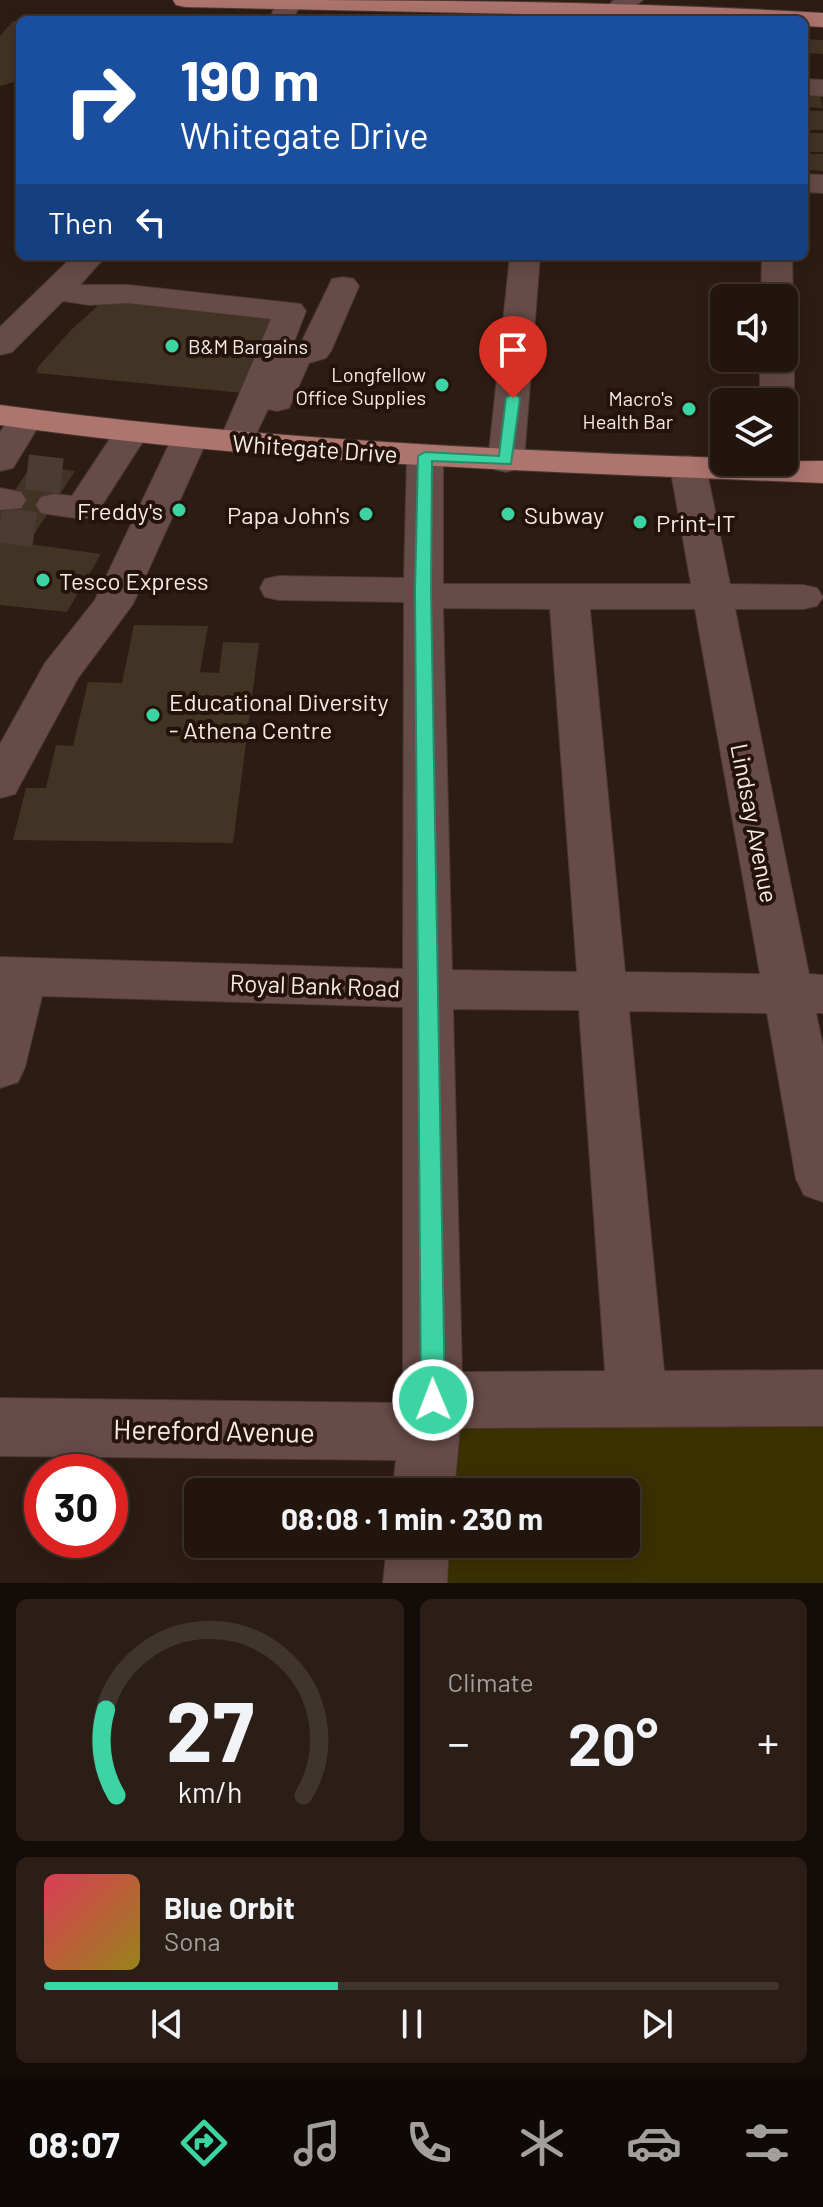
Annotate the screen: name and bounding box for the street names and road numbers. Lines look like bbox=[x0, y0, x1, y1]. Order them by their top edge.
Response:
street label: Whitegate Drive bbox=[231, 428, 399, 468]
street label: Lindsay Avenue bbox=[725, 741, 785, 905]
street label: Royal Bank Road bbox=[229, 968, 401, 1002]
street label: Hereford Avenue bbox=[113, 1411, 315, 1449]

